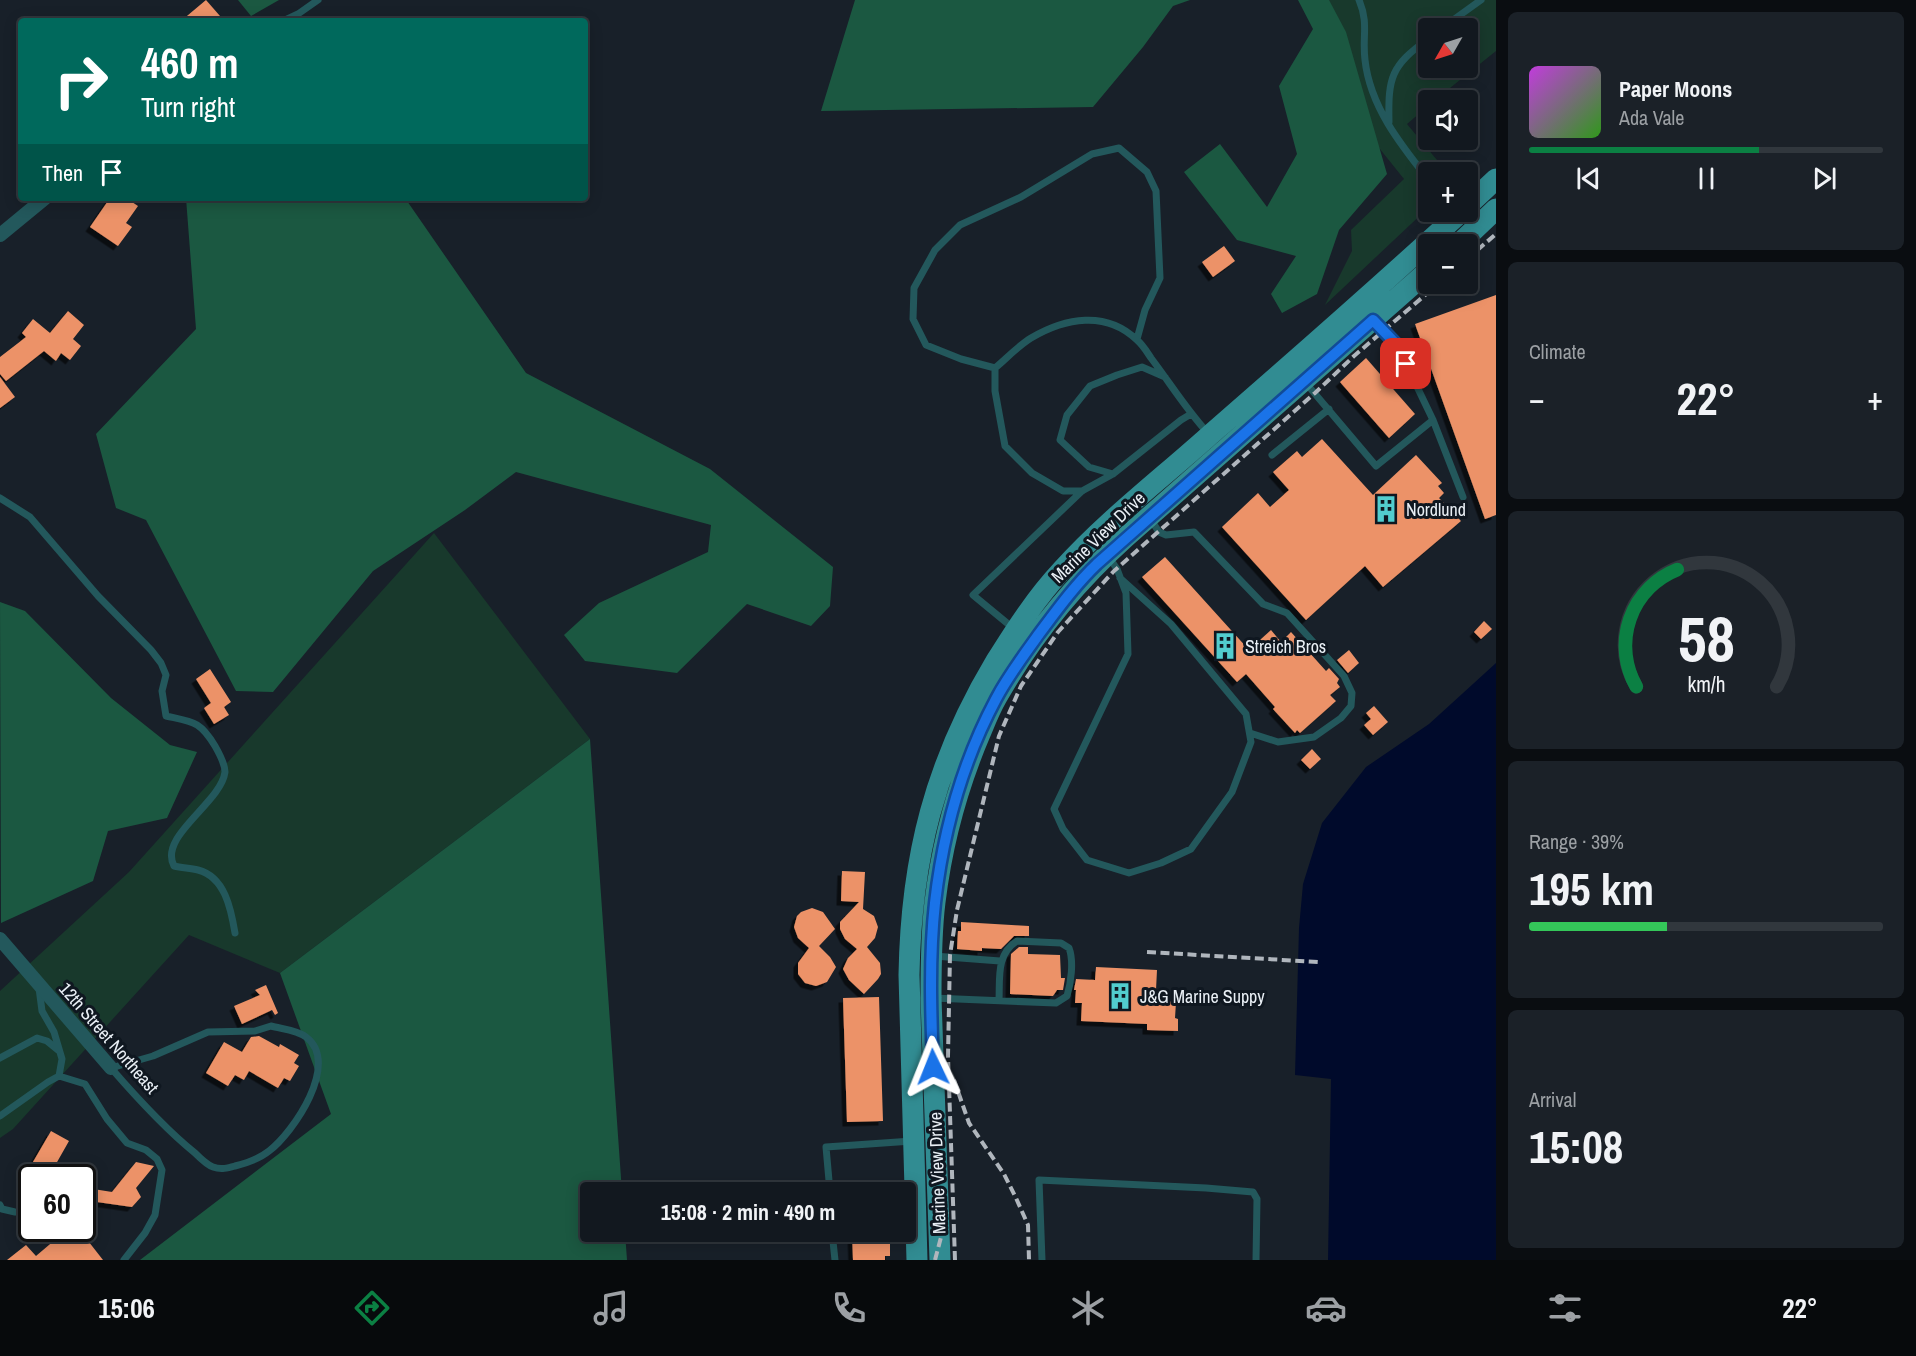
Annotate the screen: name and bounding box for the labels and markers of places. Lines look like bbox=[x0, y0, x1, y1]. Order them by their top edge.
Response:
pin bbox=[1380, 338, 1431, 389]
building icon: Nordlund bbox=[1371, 494, 1401, 524]
place label: Nordlund bbox=[1406, 497, 1466, 522]
building icon: Streich Bros bbox=[1210, 631, 1240, 661]
place label: Streich Bros bbox=[1245, 634, 1326, 659]
building icon: J&G Marine Suppy bbox=[1105, 981, 1135, 1011]
place label: J&G Marine Suppy bbox=[1140, 984, 1265, 1009]

